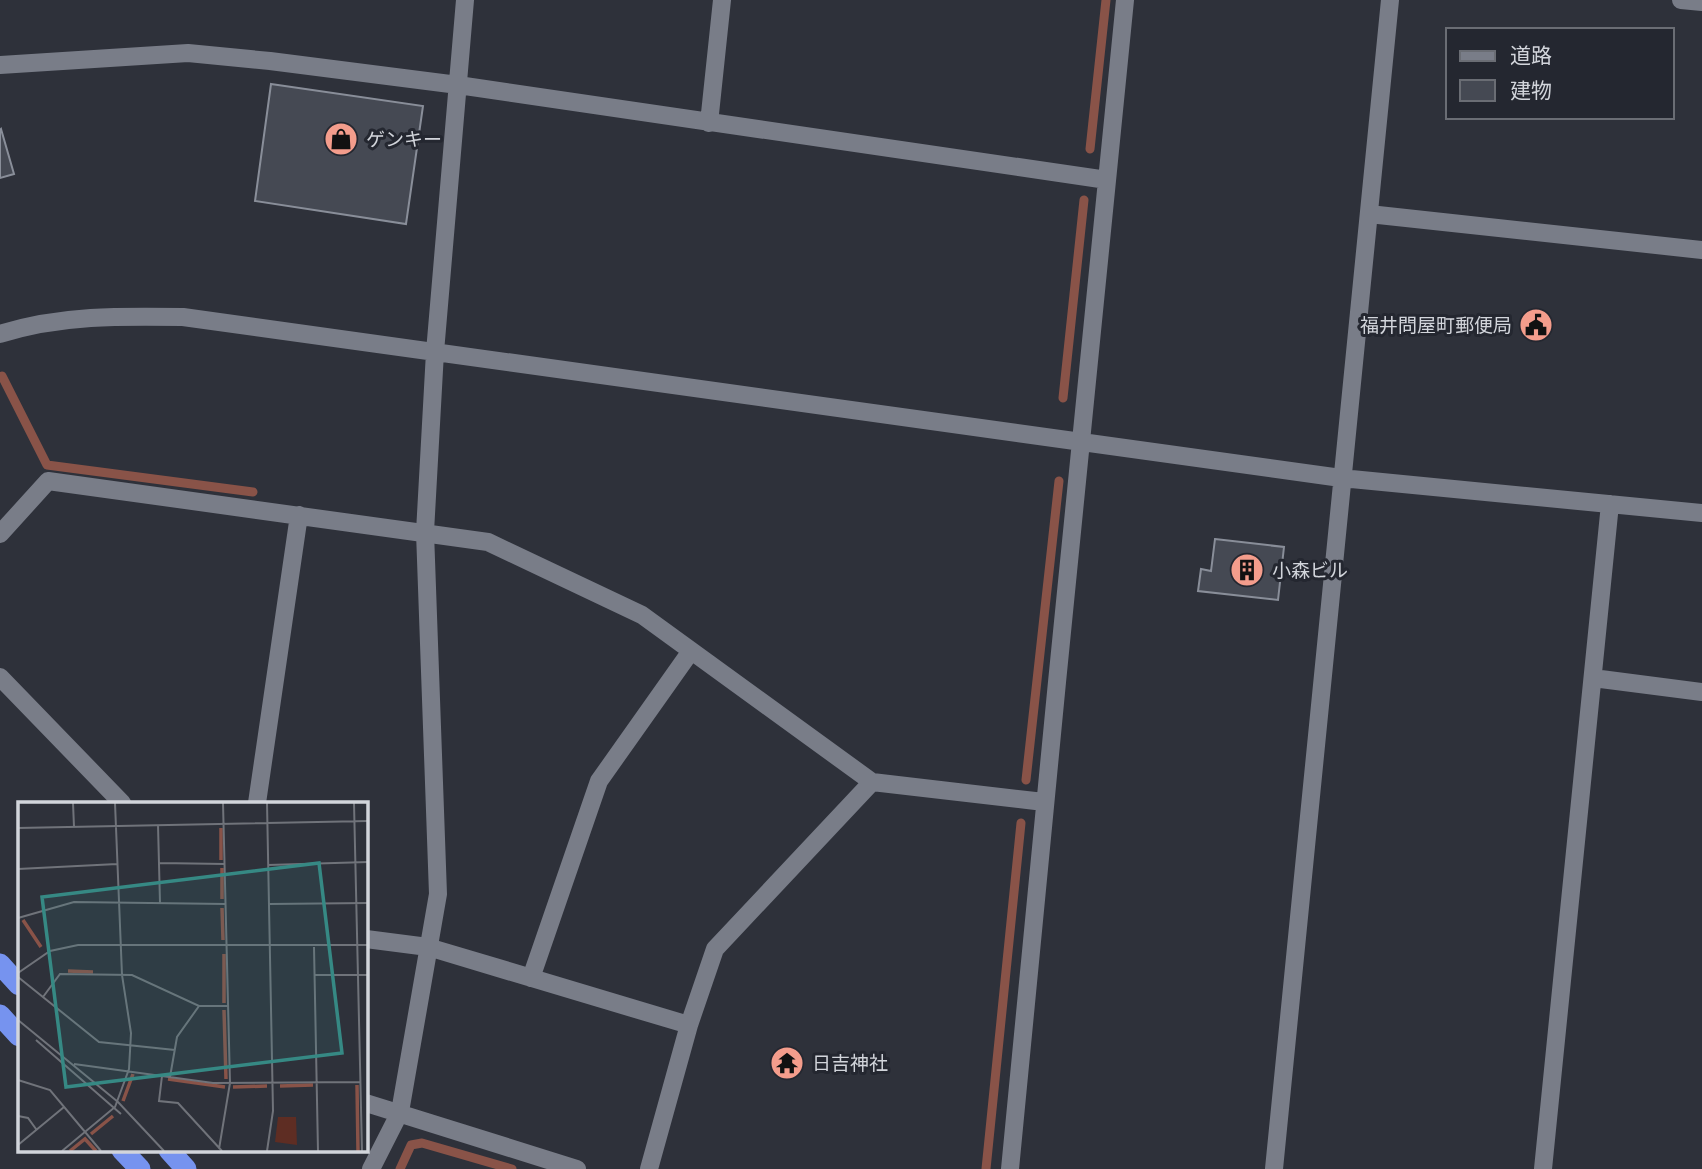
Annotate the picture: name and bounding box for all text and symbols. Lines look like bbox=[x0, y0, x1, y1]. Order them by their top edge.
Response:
legend bbox=[1446, 28, 1674, 119]
text: 道路 bbox=[1510, 43, 1552, 68]
text: 建物 bbox=[1510, 78, 1552, 103]
shop icon: ゲンキー bbox=[322, 120, 360, 158]
place label: ゲンキー bbox=[366, 128, 442, 151]
public building icon: 福井問屋町郵便局 bbox=[1517, 306, 1555, 344]
place label: 福井問屋町郵便局 bbox=[1360, 314, 1512, 337]
building icon: 小森ビル bbox=[1228, 551, 1266, 589]
place label: 小森ビル bbox=[1272, 559, 1348, 582]
inset map bbox=[18, 802, 368, 1152]
temple icon: 日吉神社 bbox=[768, 1044, 806, 1082]
place label: 日吉神社 bbox=[812, 1052, 888, 1075]

